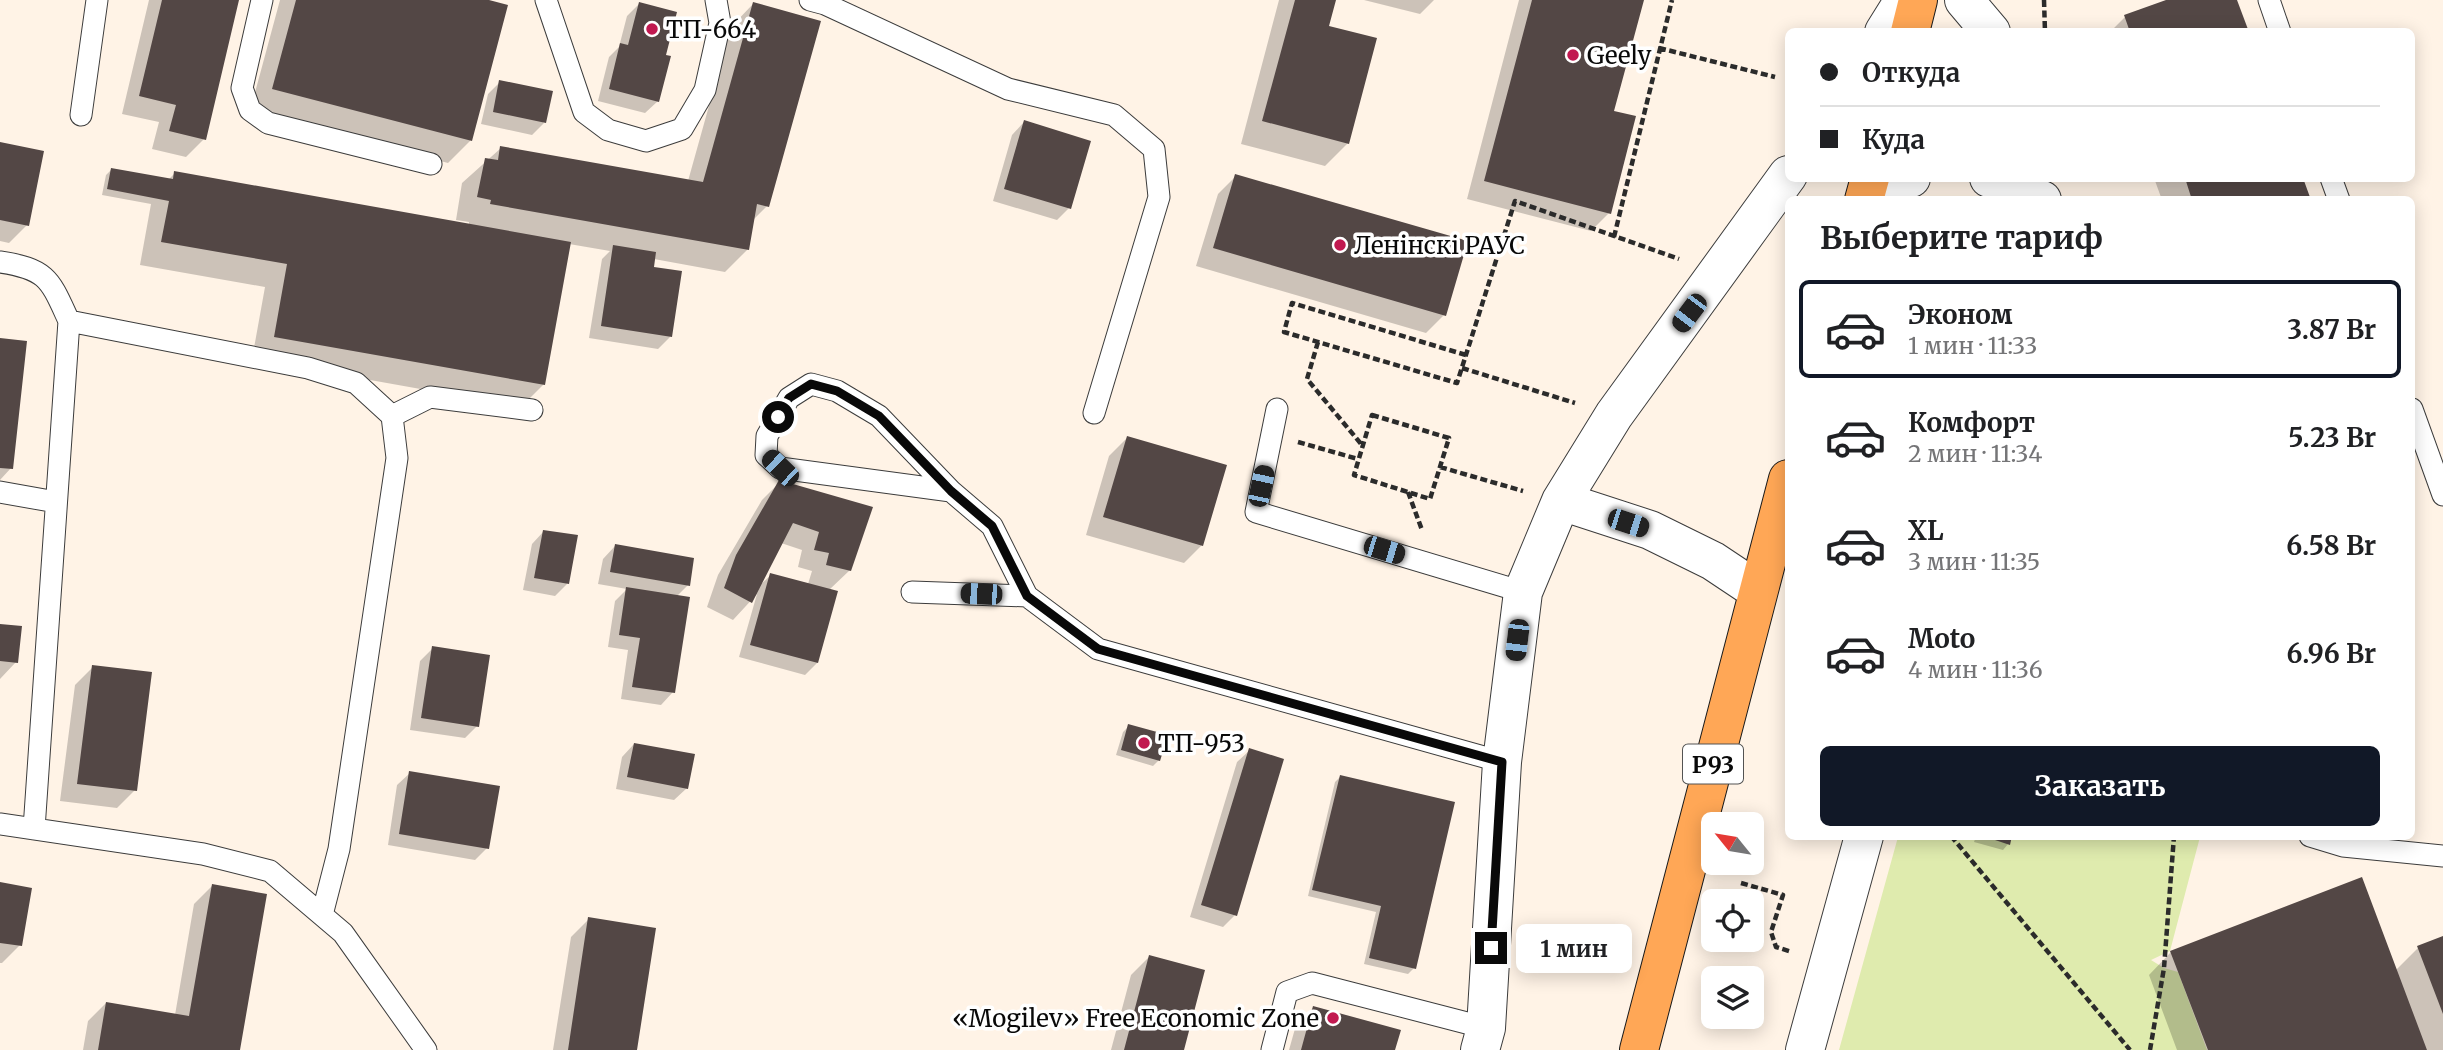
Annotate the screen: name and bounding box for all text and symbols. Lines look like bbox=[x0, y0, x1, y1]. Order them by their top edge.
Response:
place label: ТП-664 bbox=[666, 14, 757, 45]
marker: ТП-664 bbox=[644, 21, 660, 37]
place label: Geely bbox=[1587, 40, 1651, 71]
marker: Geely bbox=[1565, 47, 1581, 63]
text: Откуда bbox=[1862, 56, 1960, 89]
text: Куда bbox=[1862, 123, 1925, 156]
text: Выберите тариф bbox=[1820, 218, 2103, 258]
place label: Ленінскі РАУС bbox=[1354, 230, 1525, 261]
marker: Ленінскі РАУС bbox=[1332, 237, 1348, 253]
car bbox=[1668, 290, 1711, 336]
icon: car bbox=[1824, 298, 1887, 361]
text: Эконом bbox=[1908, 298, 2013, 331]
text: 3.87 Br bbox=[2287, 313, 2376, 346]
text: 1 мин · 11:33 bbox=[1908, 331, 2037, 360]
route start bbox=[762, 401, 794, 433]
icon: car bbox=[1824, 406, 1887, 469]
text: Комфорт bbox=[1908, 406, 2035, 439]
text: 5.23 Br bbox=[2288, 421, 2376, 454]
text: 2 мин · 11:34 bbox=[1908, 439, 2042, 468]
car bbox=[758, 446, 803, 490]
car bbox=[1247, 463, 1276, 509]
car bbox=[1605, 507, 1652, 539]
icon: car bbox=[1824, 514, 1887, 577]
text: XL bbox=[1908, 514, 1944, 547]
text: 6.58 Br bbox=[2286, 529, 2376, 562]
car bbox=[1361, 534, 1408, 566]
text: 3 мин · 11:35 bbox=[1908, 547, 2040, 576]
car bbox=[960, 583, 1003, 605]
car bbox=[1505, 618, 1530, 662]
icon: car bbox=[1824, 622, 1887, 685]
text: Moto bbox=[1908, 622, 1975, 655]
text: 6.96 Br bbox=[2287, 637, 2376, 670]
text: 4 мин · 11:36 bbox=[1908, 655, 2043, 684]
place label: ТП-953 bbox=[1158, 728, 1245, 759]
marker: ТП-953 bbox=[1136, 735, 1152, 751]
road number: Р93 bbox=[1683, 744, 1743, 784]
button: Заказать bbox=[1820, 746, 2380, 826]
north arrow bbox=[1701, 812, 1764, 875]
map controls bbox=[1701, 812, 1764, 1029]
button: locate bbox=[1701, 889, 1764, 952]
callout: 1 мин bbox=[1516, 923, 1631, 972]
route end bbox=[1475, 932, 1507, 964]
text: 1 мин bbox=[1540, 934, 1608, 963]
button: layers bbox=[1701, 966, 1764, 1029]
place label: «Mogilev» Free Economic Zone bbox=[952, 1003, 1319, 1034]
marker: «Mogilev» Free Economic Zone bbox=[1325, 1010, 1341, 1026]

